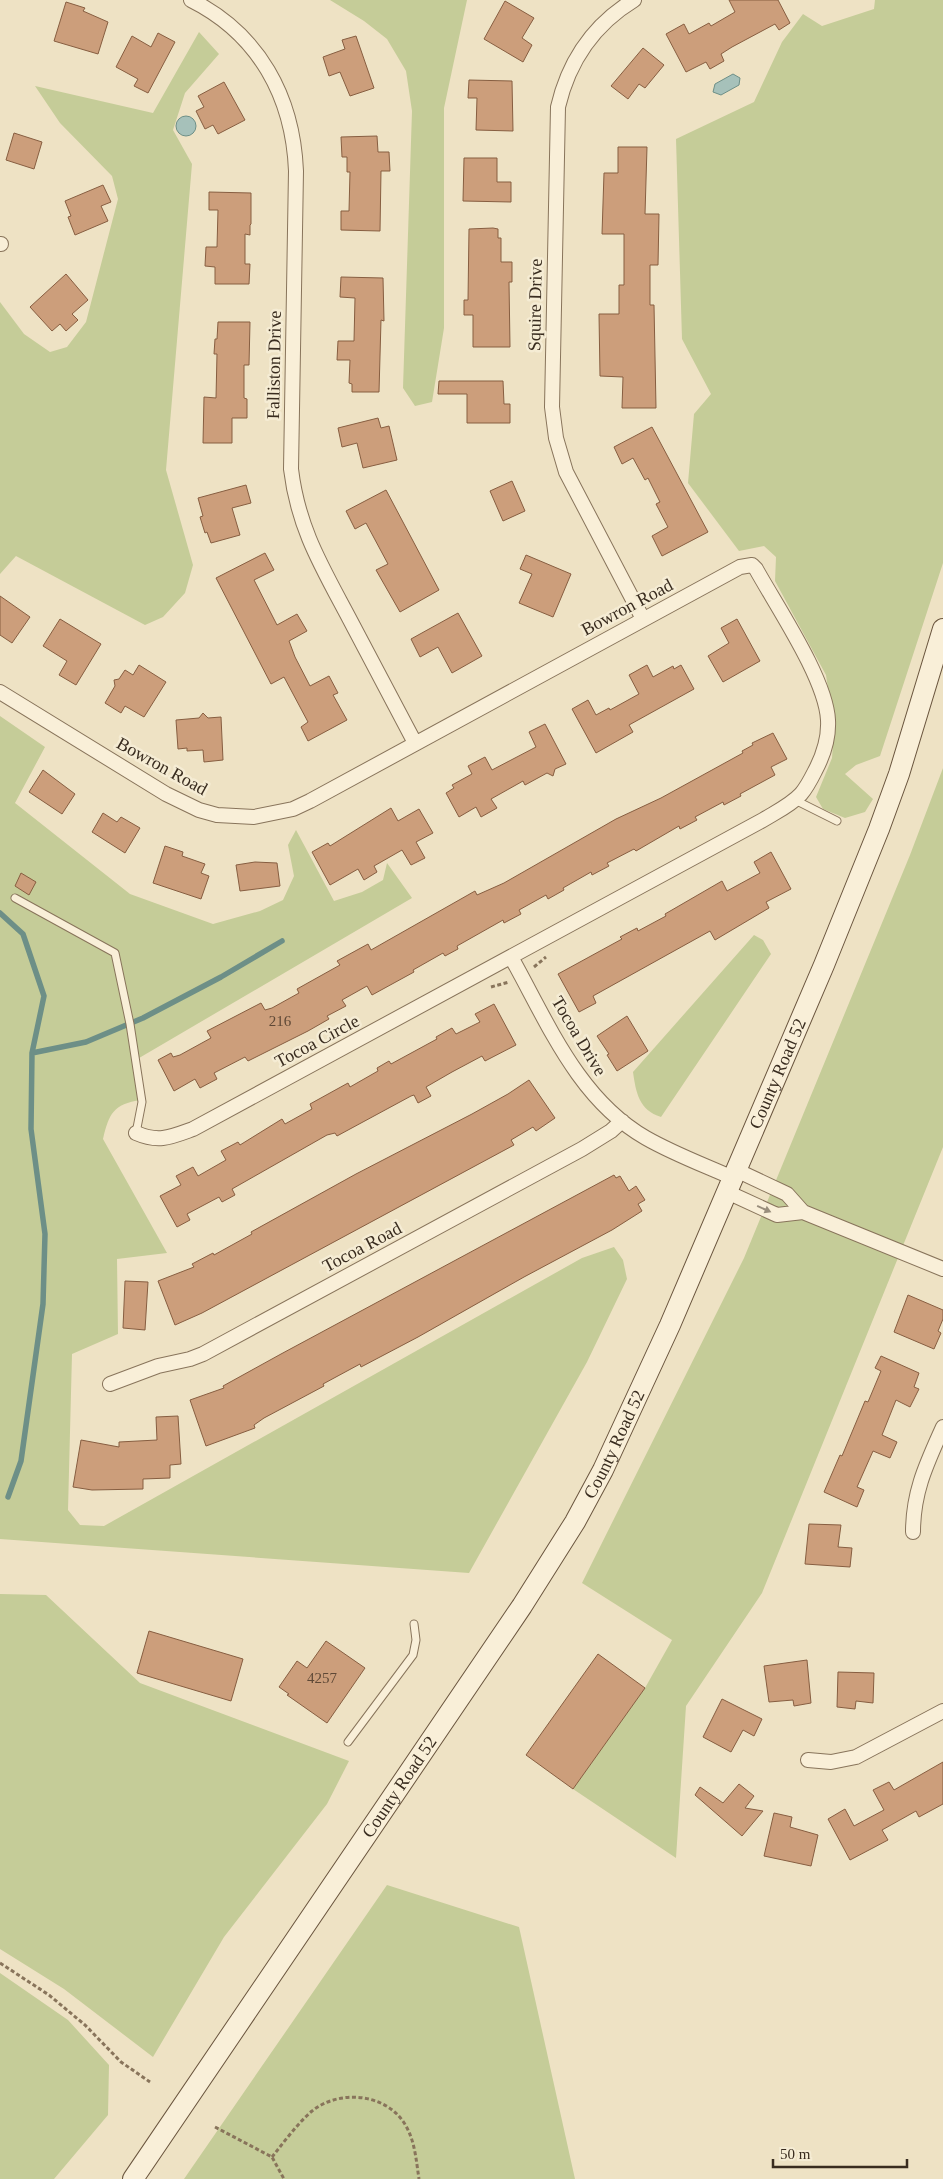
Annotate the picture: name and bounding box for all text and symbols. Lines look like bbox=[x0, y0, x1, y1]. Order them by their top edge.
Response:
street label: Squire Drive bbox=[524, 259, 546, 351]
street label: Falliston Drive bbox=[263, 311, 285, 419]
street label: Bowron Road bbox=[578, 575, 676, 639]
street label: Bowron Road bbox=[113, 733, 211, 799]
street label: Tocoa Drive bbox=[547, 993, 611, 1079]
street label: Tocoa Circle bbox=[272, 1011, 362, 1071]
house number: 216 bbox=[269, 1013, 292, 1029]
street label: County Road 52 bbox=[745, 1016, 810, 1132]
one-way arrow bbox=[757, 1205, 771, 1213]
street label: Tocoa Road bbox=[319, 1218, 405, 1276]
street label: County Road 52 bbox=[580, 1387, 649, 1502]
house number: 4257 bbox=[307, 1670, 338, 1686]
street label: County Road 52 bbox=[358, 1732, 441, 1841]
scale bar bbox=[773, 2136, 907, 2168]
text: 50 m bbox=[780, 2146, 811, 2162]

